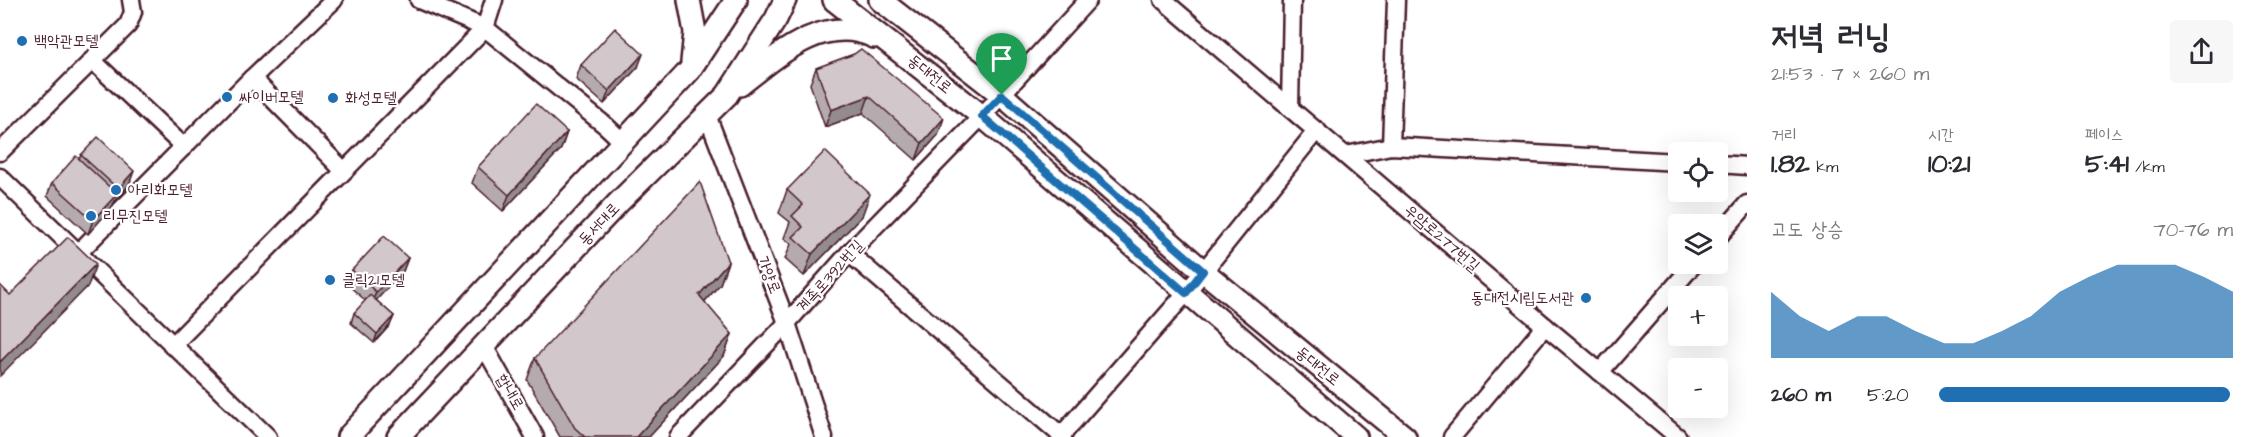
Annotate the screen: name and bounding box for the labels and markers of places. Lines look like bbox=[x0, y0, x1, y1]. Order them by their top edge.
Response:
place label: 백악관모텔 bbox=[34, 30, 99, 52]
pin bbox=[976, 33, 1027, 95]
marker: 백악관모텔 bbox=[15, 34, 29, 48]
place label: 싸이버모텔 bbox=[239, 86, 304, 108]
place label: 화성모텔 bbox=[345, 87, 397, 109]
marker: 싸이버모텔 bbox=[220, 90, 234, 104]
marker: 화성모텔 bbox=[326, 91, 340, 105]
place label: 아리화모텔 bbox=[128, 179, 193, 201]
marker: 아리화모텔 bbox=[109, 183, 123, 197]
place label: 리무진모텔 bbox=[103, 205, 168, 227]
marker: 리무진모텔 bbox=[84, 209, 98, 223]
place label: 클릭21모텔 bbox=[342, 269, 405, 291]
marker: 클릭21모텔 bbox=[323, 273, 337, 287]
place label: 동대전시립도서관 bbox=[1471, 287, 1574, 309]
marker: 동대전시립도서관 bbox=[1579, 291, 1593, 305]

